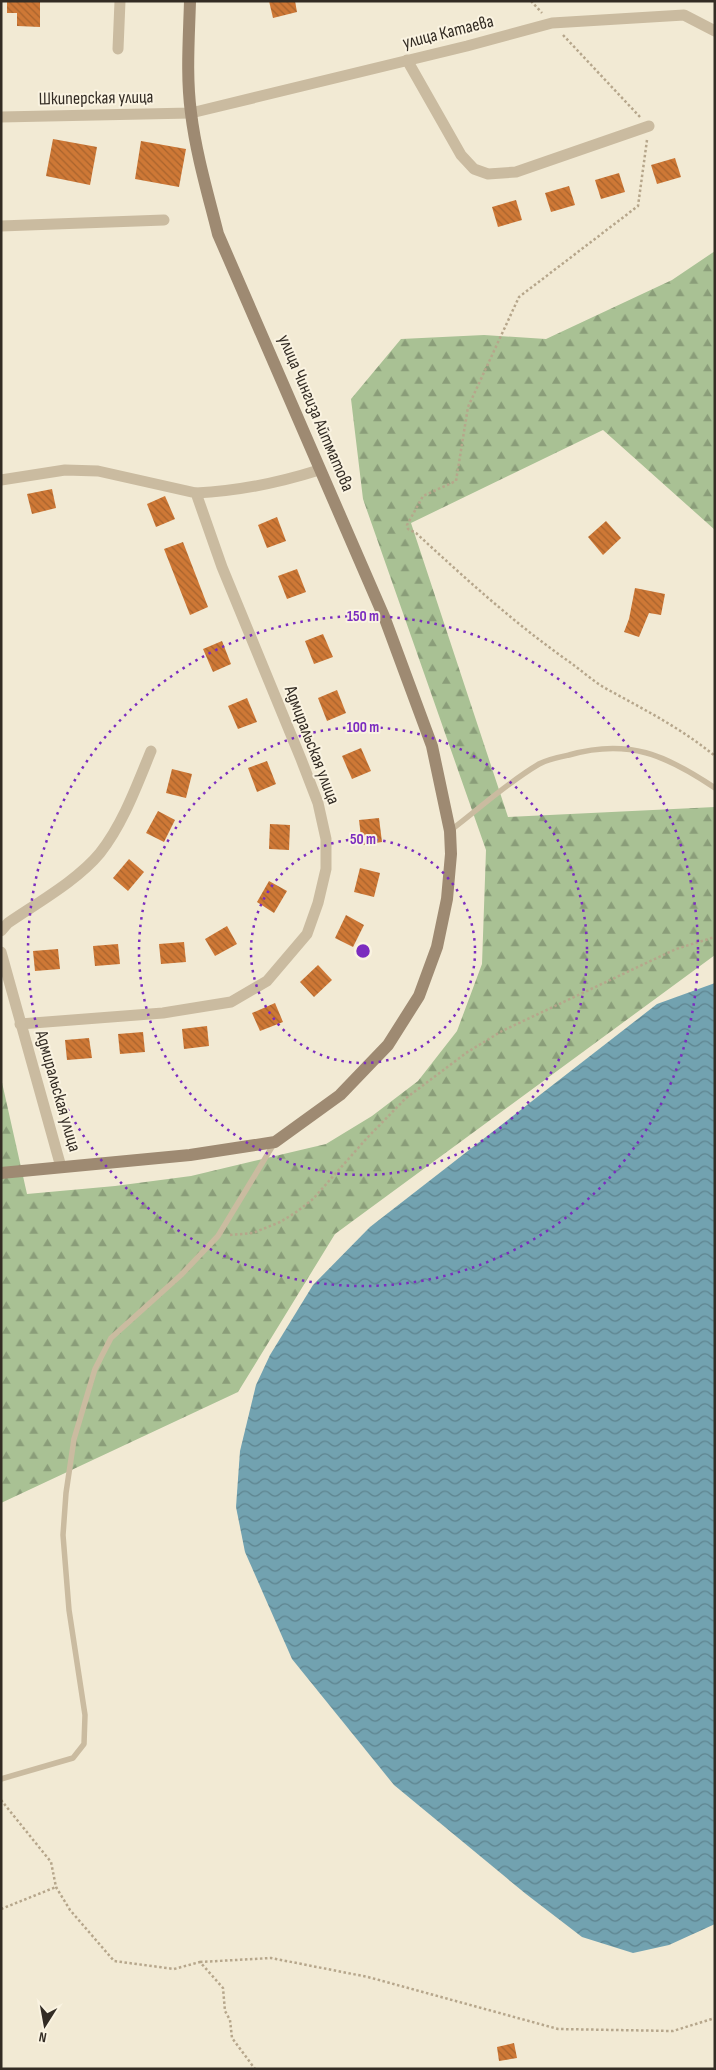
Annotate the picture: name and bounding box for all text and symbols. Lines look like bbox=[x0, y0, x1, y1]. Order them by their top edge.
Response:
street label: улица Катаева bbox=[400, 11, 496, 53]
street label: Шкиперская улица bbox=[38, 86, 154, 110]
street label: улица Чингиза Айтматова bbox=[273, 332, 359, 495]
text: 150 m bbox=[347, 607, 379, 626]
street label: Адмиральская улица bbox=[279, 682, 344, 807]
text: 100 m bbox=[347, 718, 379, 737]
text: 50 m bbox=[350, 830, 376, 849]
centre of rings bbox=[354, 942, 372, 960]
street label: Адмиральская улица bbox=[30, 1027, 85, 1154]
north arrow bbox=[20, 2000, 70, 2050]
text: N bbox=[37, 2028, 48, 2046]

